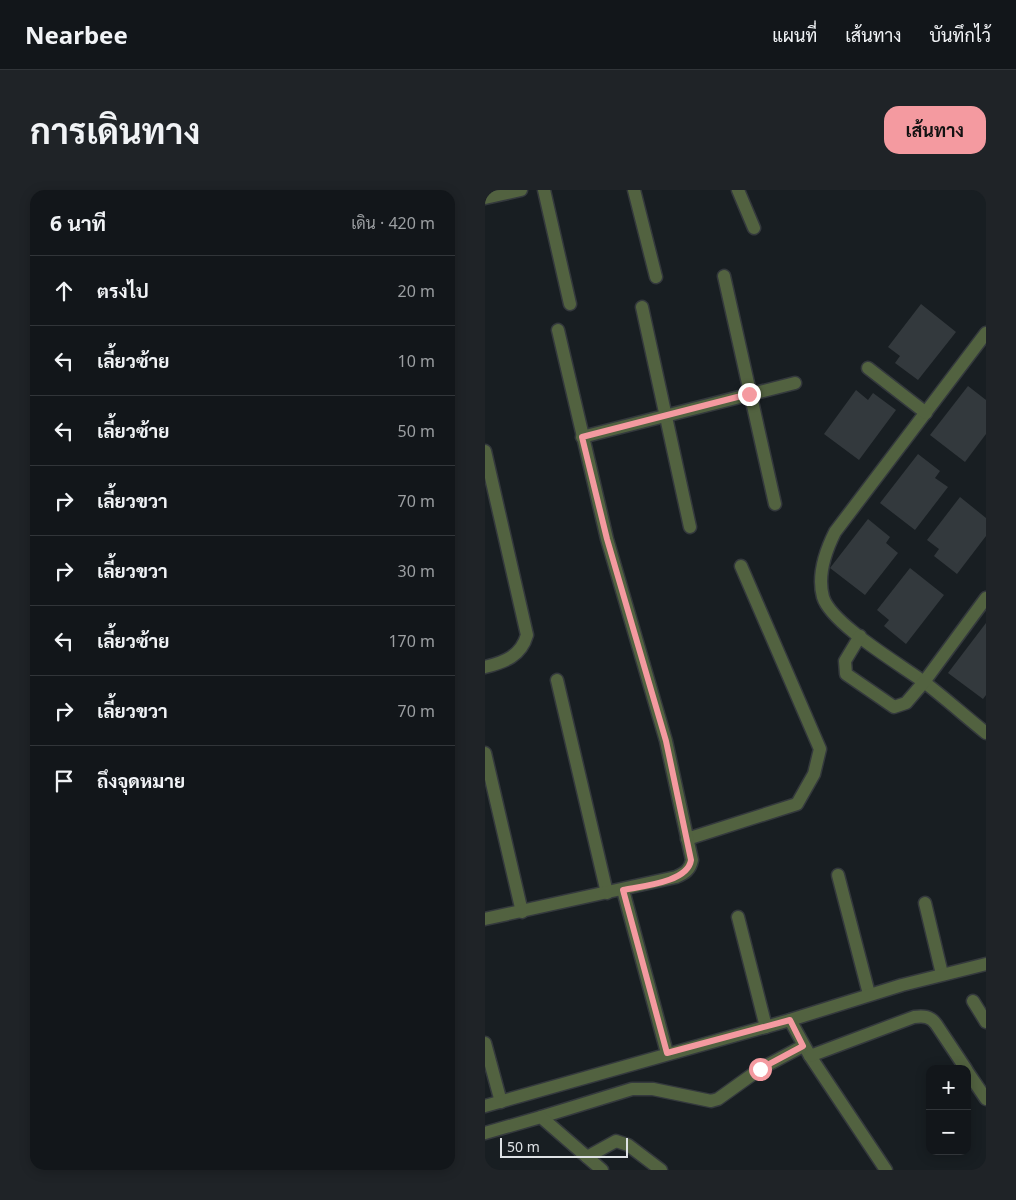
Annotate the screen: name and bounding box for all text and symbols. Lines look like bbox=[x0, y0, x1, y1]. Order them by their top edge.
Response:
text: Nearbee bbox=[25, 18, 128, 51]
text: แผนที่ bbox=[772, 23, 817, 47]
text: เส้นทาง bbox=[845, 23, 901, 47]
text: บันทึกไว้ bbox=[929, 23, 991, 47]
button: เส้นทาง bbox=[884, 106, 986, 154]
text: การเดินทาง bbox=[30, 107, 200, 154]
text: 6 นาที bbox=[50, 209, 106, 237]
text: เดิน · 420 m bbox=[351, 212, 435, 234]
icon: ahead bbox=[50, 277, 78, 305]
text: ตรงไป bbox=[97, 278, 149, 304]
text: 20 m bbox=[398, 280, 435, 302]
icon: left bbox=[50, 347, 78, 375]
text: เลี้ยวซ้าย bbox=[97, 348, 169, 374]
text: 10 m bbox=[398, 350, 435, 372]
route end bbox=[738, 383, 761, 406]
icon: left bbox=[50, 417, 78, 445]
text: เลี้ยวซ้าย bbox=[97, 418, 169, 444]
text: 50 m bbox=[398, 420, 435, 442]
icon: right bbox=[50, 487, 78, 515]
text: เลี้ยวขวา bbox=[97, 488, 168, 514]
text: 70 m bbox=[398, 490, 435, 512]
icon: right bbox=[50, 557, 78, 585]
text: เลี้ยวขวา bbox=[97, 558, 168, 584]
text: 30 m bbox=[398, 560, 435, 582]
icon: left bbox=[50, 627, 78, 655]
text: เลี้ยวซ้าย bbox=[97, 628, 169, 654]
text: 170 m bbox=[388, 630, 435, 652]
icon: right bbox=[50, 697, 78, 725]
text: เลี้ยวขวา bbox=[97, 698, 168, 724]
text: 70 m bbox=[398, 700, 435, 722]
icon: arrive bbox=[50, 767, 78, 795]
text: ถึงจุดหมาย bbox=[97, 768, 185, 794]
route start bbox=[749, 1058, 772, 1081]
map controls bbox=[926, 1065, 971, 1155]
button: + bbox=[926, 1065, 971, 1110]
button: − bbox=[926, 1110, 971, 1155]
scale bar bbox=[500, 1135, 627, 1158]
text: 50 m bbox=[507, 1137, 540, 1156]

